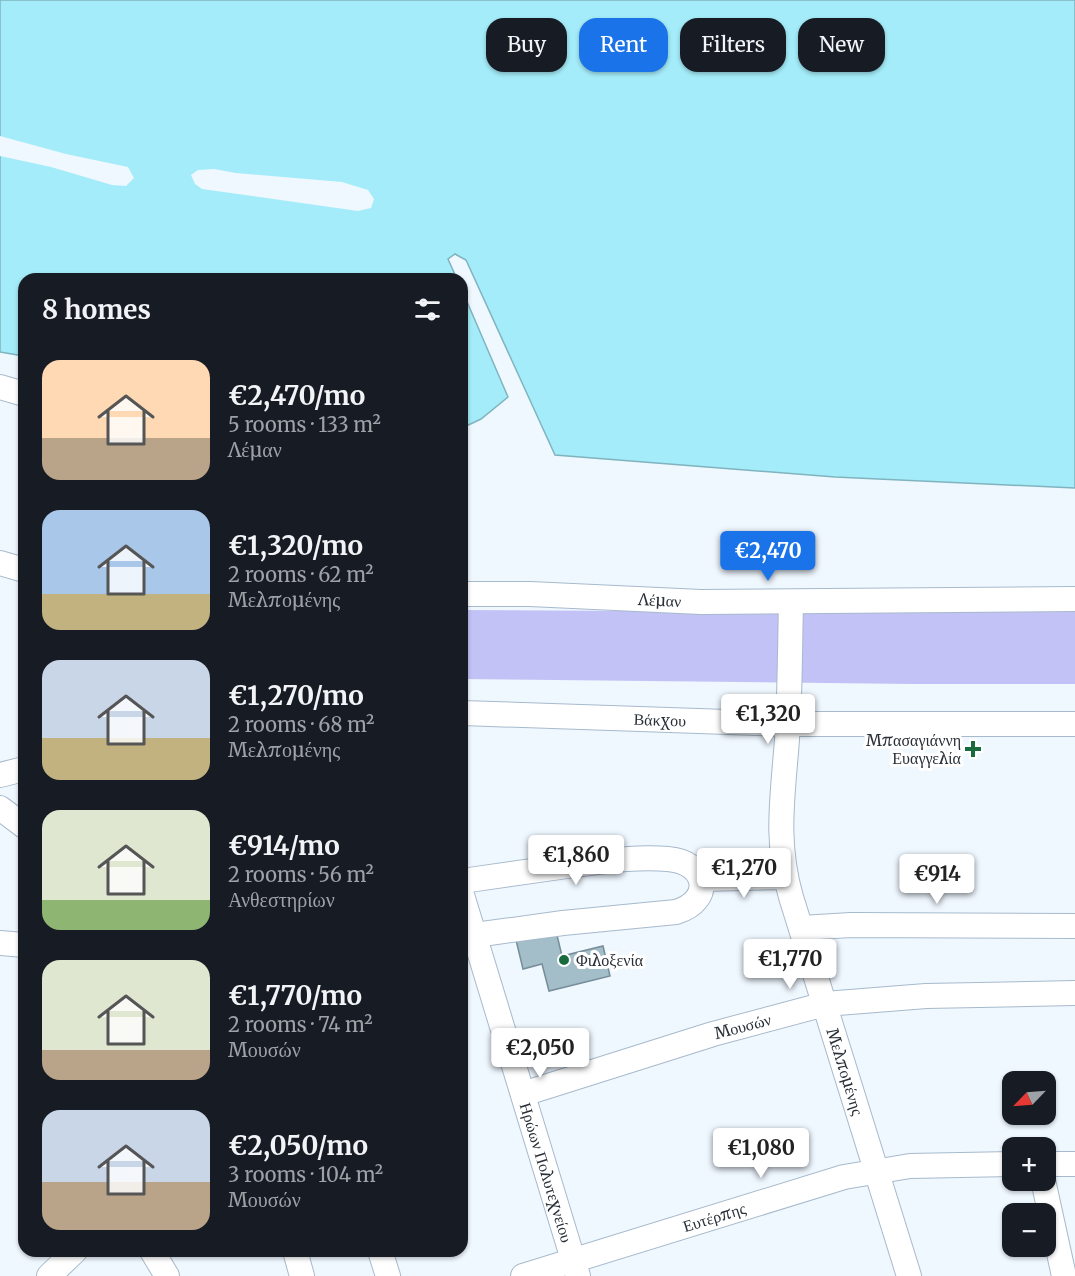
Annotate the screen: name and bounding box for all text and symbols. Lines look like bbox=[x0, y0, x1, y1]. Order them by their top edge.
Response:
chip: Buy bbox=[486, 18, 567, 72]
chip: Rent bbox=[579, 18, 668, 72]
chip: Filters bbox=[680, 18, 786, 72]
chip: New bbox=[798, 18, 885, 72]
text: 8 homes bbox=[42, 293, 151, 326]
icon: filters bbox=[411, 293, 444, 326]
text: €2,470/mo bbox=[228, 379, 365, 412]
icon: home bbox=[90, 384, 162, 456]
text: 5 rooms · 133 m² bbox=[228, 412, 381, 437]
text: Λέμαν bbox=[228, 437, 282, 462]
text: €1,320/mo bbox=[228, 529, 363, 562]
pin: €2,470 bbox=[719, 531, 817, 582]
icon: home bbox=[90, 534, 162, 606]
text: €2,470 bbox=[734, 538, 802, 563]
text: 2 rooms · 62 m² bbox=[228, 562, 374, 587]
text: Μελπομένης bbox=[228, 587, 340, 612]
street label: Λέμαν bbox=[637, 589, 682, 611]
text: €1,270/mo bbox=[228, 679, 364, 712]
icon: home bbox=[90, 684, 162, 756]
pin: €1,320 bbox=[719, 694, 817, 745]
text: €1,320 bbox=[735, 701, 801, 726]
street label: Βάκχου bbox=[633, 709, 687, 731]
text: 2 rooms · 68 m² bbox=[228, 712, 375, 737]
place label: Μπασαγιάννη Ευαγγελία bbox=[866, 730, 962, 768]
text: Μελπομένης bbox=[228, 737, 340, 762]
marker: Μπασαγιάννη Ευαγγελία bbox=[966, 742, 980, 756]
text: €914/mo bbox=[228, 829, 340, 862]
icon: home bbox=[90, 834, 162, 906]
pin: €1,860 bbox=[527, 835, 625, 886]
text: €1,860 bbox=[542, 842, 610, 867]
pin: €1,270 bbox=[695, 848, 793, 899]
pin: €914 bbox=[901, 854, 973, 905]
text: €1,270 bbox=[711, 855, 777, 880]
text: €914 bbox=[913, 861, 961, 886]
text: 2 rooms · 56 m² bbox=[228, 862, 374, 887]
text: Ανθεστηρίων bbox=[228, 887, 335, 912]
pin: €1,770 bbox=[741, 939, 839, 990]
text: €1,770 bbox=[757, 946, 823, 971]
place label: Φιλοξενία bbox=[576, 950, 644, 970]
marker: Φιλοξενία bbox=[557, 953, 571, 967]
text: €1,770/mo bbox=[228, 979, 362, 1012]
icon: home bbox=[90, 984, 162, 1056]
street label: Μουσών bbox=[712, 1009, 773, 1043]
text: 2 rooms · 74 m² bbox=[228, 1012, 373, 1037]
street label: Μελπομένης bbox=[822, 1026, 868, 1118]
pin: €2,050 bbox=[491, 1028, 589, 1079]
text: €2,050 bbox=[505, 1035, 575, 1060]
text: Μουσών bbox=[228, 1037, 301, 1062]
north arrow bbox=[1002, 1071, 1056, 1125]
map controls bbox=[1002, 1071, 1056, 1257]
street label: Ηρώων Πολυτεχνείου bbox=[516, 1100, 577, 1245]
pin: €1,080 bbox=[712, 1128, 810, 1179]
text: €2,050/mo bbox=[228, 1129, 368, 1162]
icon: home bbox=[90, 1134, 162, 1206]
text: €1,080 bbox=[727, 1135, 795, 1160]
button: + bbox=[1002, 1137, 1056, 1191]
text: 3 rooms · 104 m² bbox=[228, 1162, 383, 1187]
text: Μουσών bbox=[228, 1187, 301, 1212]
street label: Ευτέρπης bbox=[680, 1198, 749, 1236]
button: − bbox=[1002, 1203, 1056, 1257]

